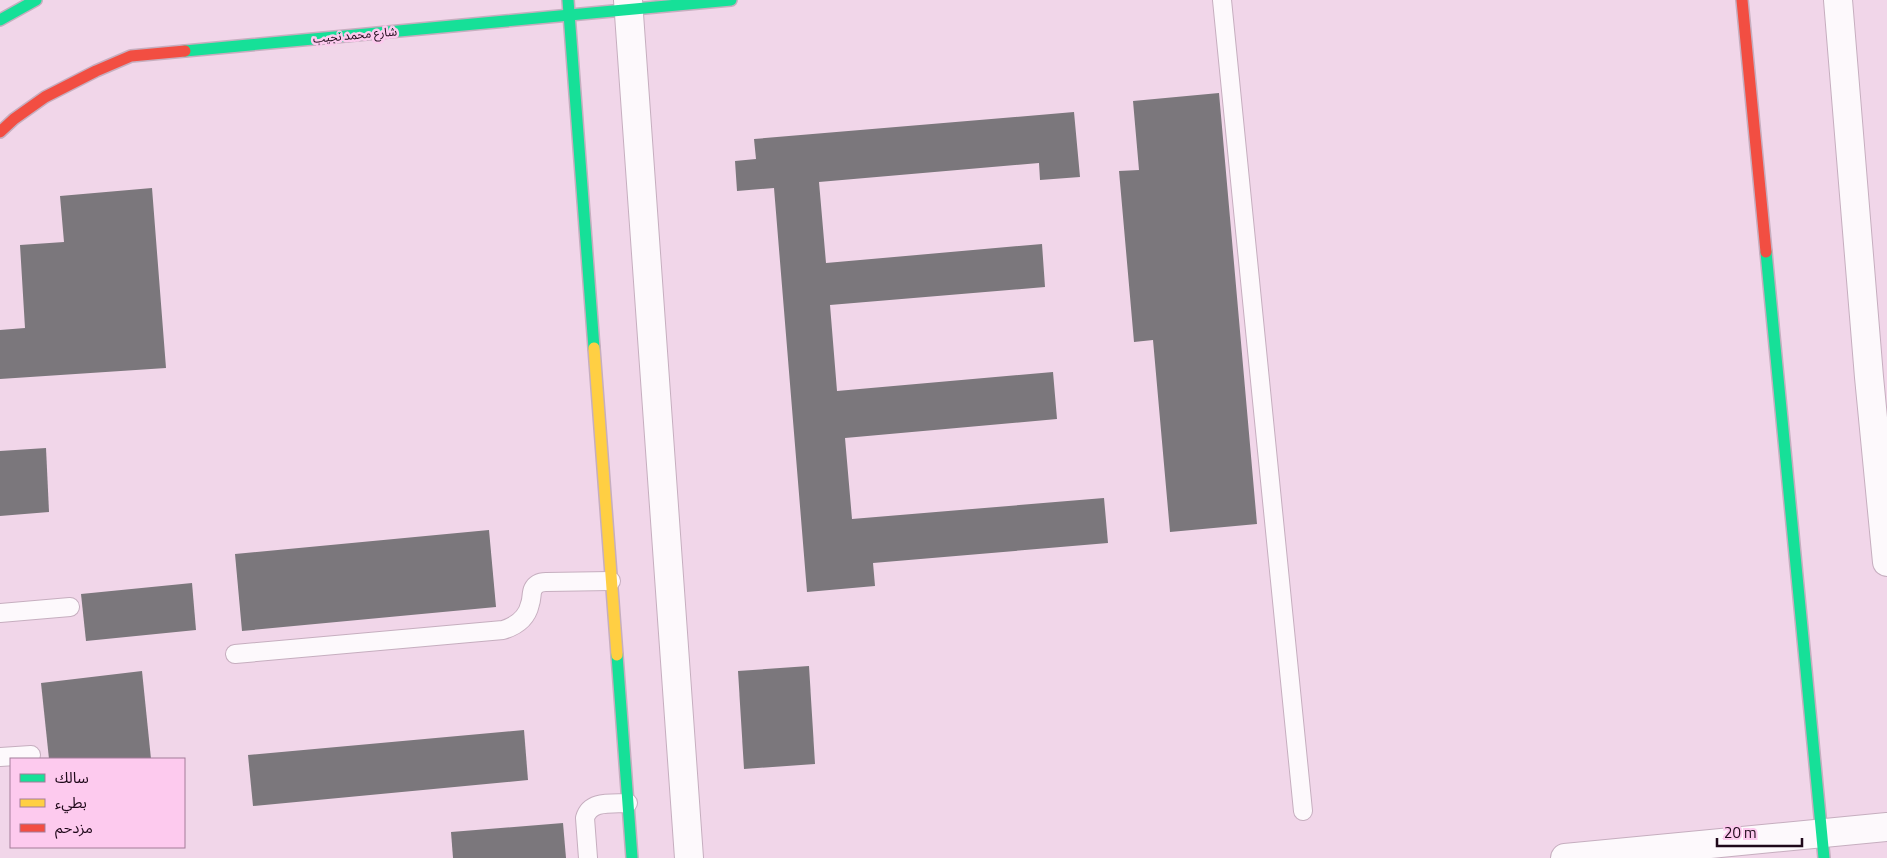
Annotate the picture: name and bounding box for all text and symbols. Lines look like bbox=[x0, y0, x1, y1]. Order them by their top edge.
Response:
street label: شارع محمد نجيب bbox=[312, 21, 398, 48]
legend bbox=[10, 758, 185, 848]
text: سالك bbox=[55, 766, 89, 789]
text: بطيء bbox=[55, 791, 87, 814]
text: مزدحم bbox=[55, 816, 93, 839]
scale bar bbox=[1717, 816, 1802, 848]
text: 20 m bbox=[1724, 821, 1757, 844]

